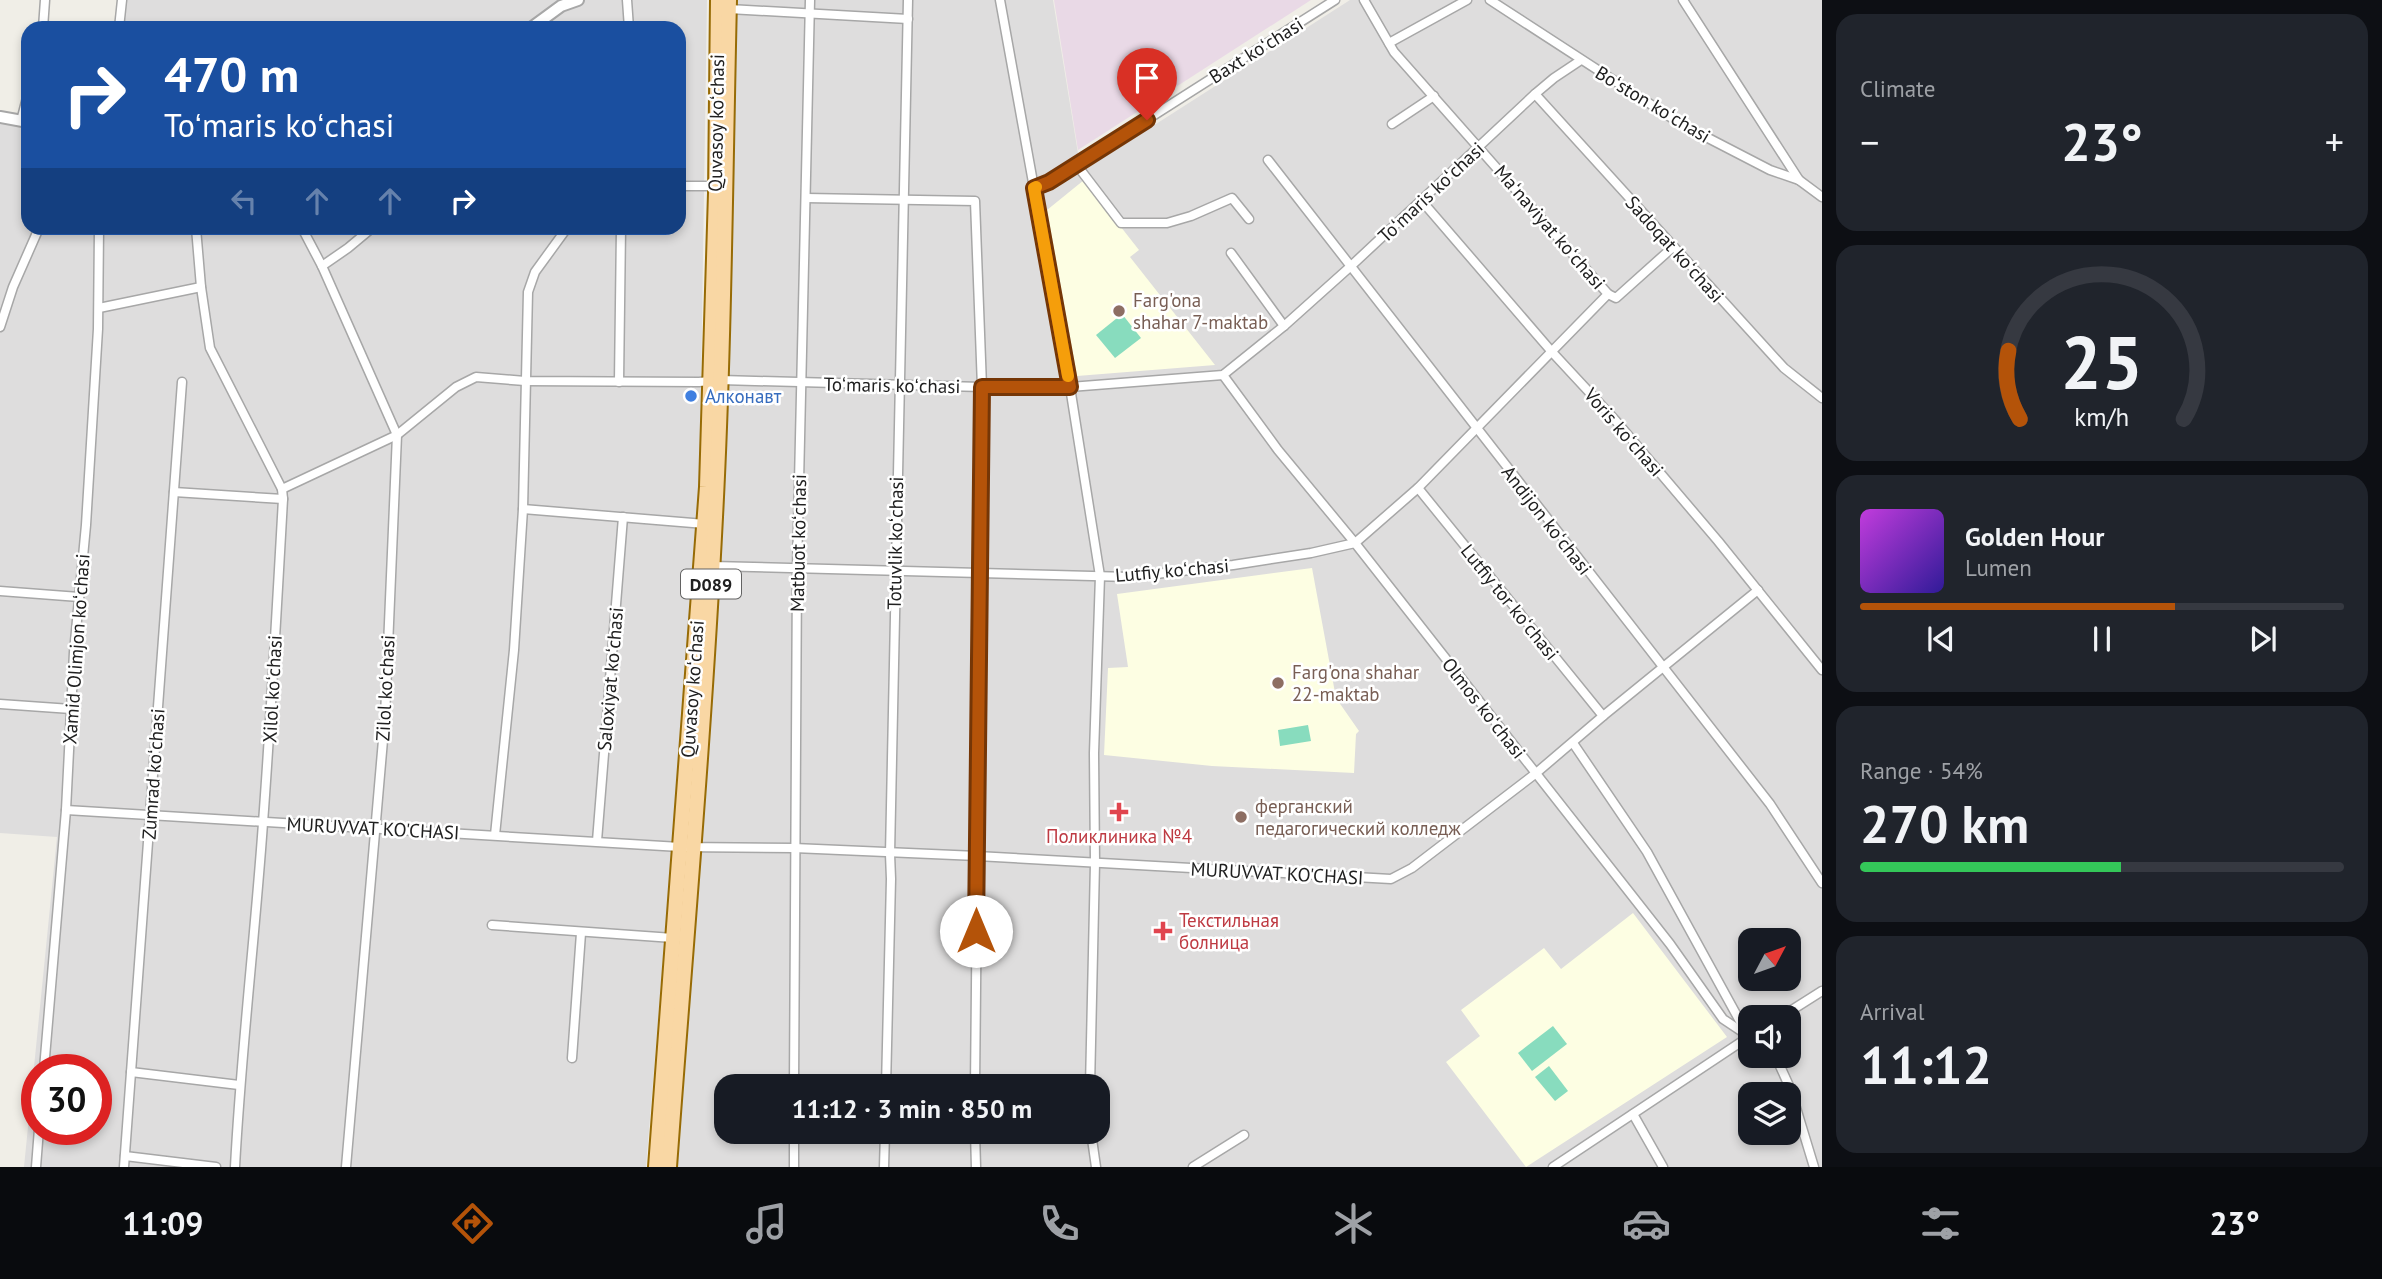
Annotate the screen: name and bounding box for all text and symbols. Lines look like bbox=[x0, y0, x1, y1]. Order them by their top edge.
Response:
street label: Baxt koʻchasi bbox=[1204, 12, 1308, 88]
text: 470 m bbox=[164, 42, 299, 106]
pin bbox=[1117, 48, 1177, 120]
icon: right bbox=[49, 49, 140, 140]
street label: Quvasoy koʻchasi bbox=[703, 54, 729, 192]
icon: arrive bbox=[1128, 59, 1166, 97]
street label: Boʻston koʻchasi bbox=[1591, 60, 1715, 148]
text: Climate bbox=[1860, 74, 1935, 103]
text: Toʻmaris koʻchasi bbox=[164, 104, 394, 146]
text: 23° bbox=[2061, 108, 2143, 175]
text: − bbox=[1860, 117, 1879, 166]
text: + bbox=[2325, 117, 2344, 166]
street label: Toʻmaris koʻchasi bbox=[1373, 137, 1489, 247]
street label: Maʻnaviyat koʻchasi bbox=[1489, 160, 1611, 294]
icon: left bbox=[225, 182, 263, 220]
icon: ahead bbox=[298, 182, 336, 220]
icon: ahead bbox=[371, 182, 409, 220]
icon: right bbox=[444, 182, 482, 220]
street label: Sadoqat koʻchasi bbox=[1621, 191, 1729, 307]
place label: Farg'ona shahar 7-maktab bbox=[1133, 288, 1268, 334]
marker: Farg'ona shahar 7-maktab bbox=[1111, 303, 1127, 319]
text: 25 bbox=[2061, 315, 2143, 409]
street label: Toʻmaris koʻchasi bbox=[823, 372, 961, 398]
street label: Voris koʻchasi bbox=[1578, 382, 1669, 481]
place label: Алконавт bbox=[705, 384, 782, 408]
marker: Алконавт bbox=[683, 388, 699, 404]
text: km/h bbox=[2075, 401, 2129, 433]
street label: Andijon koʻchasi bbox=[1497, 460, 1597, 580]
street label: Matbuot koʻchasi bbox=[785, 474, 811, 612]
street label: Totuvlik koʻchasi bbox=[882, 476, 908, 610]
text: Golden Hour bbox=[1965, 520, 2104, 553]
street label: Lutfiy tor koʻchasi bbox=[1456, 539, 1564, 665]
street label: Xamid Olimjon koʻchasi bbox=[57, 553, 95, 745]
street label: Lutfiy koʻchasi bbox=[1114, 553, 1230, 587]
text: Lumen bbox=[1965, 553, 2032, 582]
road number: D089 bbox=[681, 570, 741, 598]
street label: Saloxiyat koʻchasi bbox=[592, 606, 628, 752]
street label: Quvasoy koʻchasi bbox=[675, 619, 709, 759]
icon: previous bbox=[1922, 620, 1960, 658]
icon: pause bbox=[2083, 620, 2121, 658]
icon: next bbox=[2244, 620, 2282, 658]
street label: Xilol koʻchasi bbox=[257, 634, 287, 744]
street label: Zilol koʻchasi bbox=[370, 634, 400, 742]
street label: Olmos koʻchasi bbox=[1437, 653, 1531, 763]
place label: Farg'ona shahar 22-maktab bbox=[1292, 660, 1420, 706]
marker: Farg'ona shahar 22-maktab bbox=[1270, 675, 1286, 691]
street label: Zumrad koʻchasi bbox=[136, 708, 170, 840]
text: Range · 54% bbox=[1860, 756, 1983, 785]
text: 270 km bbox=[1860, 790, 2029, 857]
place label: ферганский педагогический колледж bbox=[1255, 794, 1461, 840]
marker: Поликлиника №4 bbox=[1109, 802, 1129, 822]
marker: ферганский педагогический колледж bbox=[1233, 809, 1249, 825]
street label: MURUVVAT KO'CHASI bbox=[286, 811, 460, 845]
place label: Поликлиника №4 bbox=[1046, 824, 1192, 848]
street label: MURUVVAT KO'CHASI bbox=[1190, 856, 1364, 890]
position arrow bbox=[939, 894, 1013, 968]
place label: Текстильная болница bbox=[1179, 908, 1279, 954]
marker: Текстильная болница bbox=[1153, 921, 1173, 941]
north arrow bbox=[1738, 928, 1801, 990]
map controls bbox=[1738, 928, 1801, 1145]
text: Arrival bbox=[1860, 997, 1924, 1026]
button: sound bbox=[1738, 1005, 1801, 1068]
text: 11:12 bbox=[1860, 1031, 1992, 1098]
speed limit sign: 30 bbox=[21, 1054, 112, 1145]
button: layers bbox=[1738, 1082, 1801, 1145]
text: 11:12 · 3 min · 850 m bbox=[792, 1092, 1032, 1125]
icon: directions bbox=[448, 1199, 497, 1248]
icon: music bbox=[742, 1199, 791, 1248]
icon: phone bbox=[1035, 1199, 1084, 1248]
icon: climate bbox=[1329, 1199, 1378, 1248]
icon: car bbox=[1622, 1199, 1671, 1248]
icon: filters bbox=[1916, 1199, 1965, 1248]
text: 11:09 bbox=[122, 1202, 203, 1244]
text: 23° bbox=[2209, 1202, 2260, 1244]

